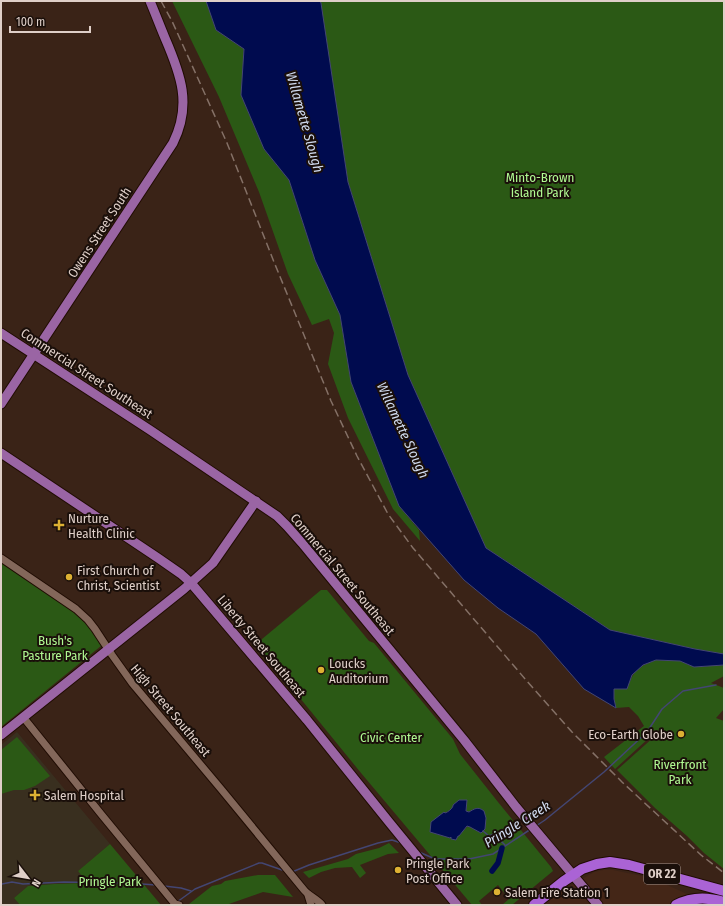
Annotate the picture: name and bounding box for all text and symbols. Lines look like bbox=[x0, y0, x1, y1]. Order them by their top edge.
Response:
scale bar bbox=[10, 8, 90, 34]
text: 100 m bbox=[16, 15, 45, 29]
water label: Willamette Slough bbox=[282, 70, 327, 175]
park label: Minto-Brown Island Park bbox=[506, 170, 574, 200]
street label: Owens Street South bbox=[65, 184, 134, 280]
street label: Commercial Street Southeast bbox=[18, 325, 156, 422]
water label: Willamette Slough bbox=[373, 379, 432, 481]
place label: Nurture Health Clinic bbox=[68, 511, 135, 541]
street label: Commercial Street Southeast bbox=[287, 511, 398, 639]
marker: Nurture Health Clinic bbox=[53, 519, 65, 531]
place label: First Church of Christ, Scientist bbox=[77, 563, 160, 593]
marker: First Church of Christ, Scientist bbox=[64, 572, 74, 582]
street label: Liberty Street Southeast bbox=[215, 592, 309, 701]
park label: Bush's Pasture Park bbox=[22, 633, 89, 663]
place label: Loucks Auditorium bbox=[329, 656, 388, 686]
street label: High Street Southeast bbox=[128, 661, 214, 760]
marker: Loucks Auditorium bbox=[316, 665, 326, 675]
place label: Eco-Earth Globe bbox=[588, 727, 673, 742]
marker: Eco-Earth Globe bbox=[676, 729, 686, 739]
park label: Civic Center bbox=[360, 730, 423, 745]
park label: Riverfront Park bbox=[653, 757, 707, 787]
place label: Salem Hospital bbox=[44, 788, 124, 803]
marker: Salem Hospital bbox=[29, 789, 41, 801]
water label: Pringle Creek bbox=[481, 797, 554, 851]
place label: Pringle Park Post Office bbox=[406, 856, 470, 886]
north arrow bbox=[8, 858, 48, 898]
road number: OR 22 bbox=[644, 864, 680, 884]
marker: Pringle Park Post Office bbox=[393, 865, 403, 875]
park label: Pringle Park bbox=[78, 874, 143, 889]
text: N bbox=[29, 877, 43, 889]
place label: Salem Fire Station 1 bbox=[505, 885, 609, 900]
marker: Salem Fire Station 1 bbox=[492, 887, 502, 897]

